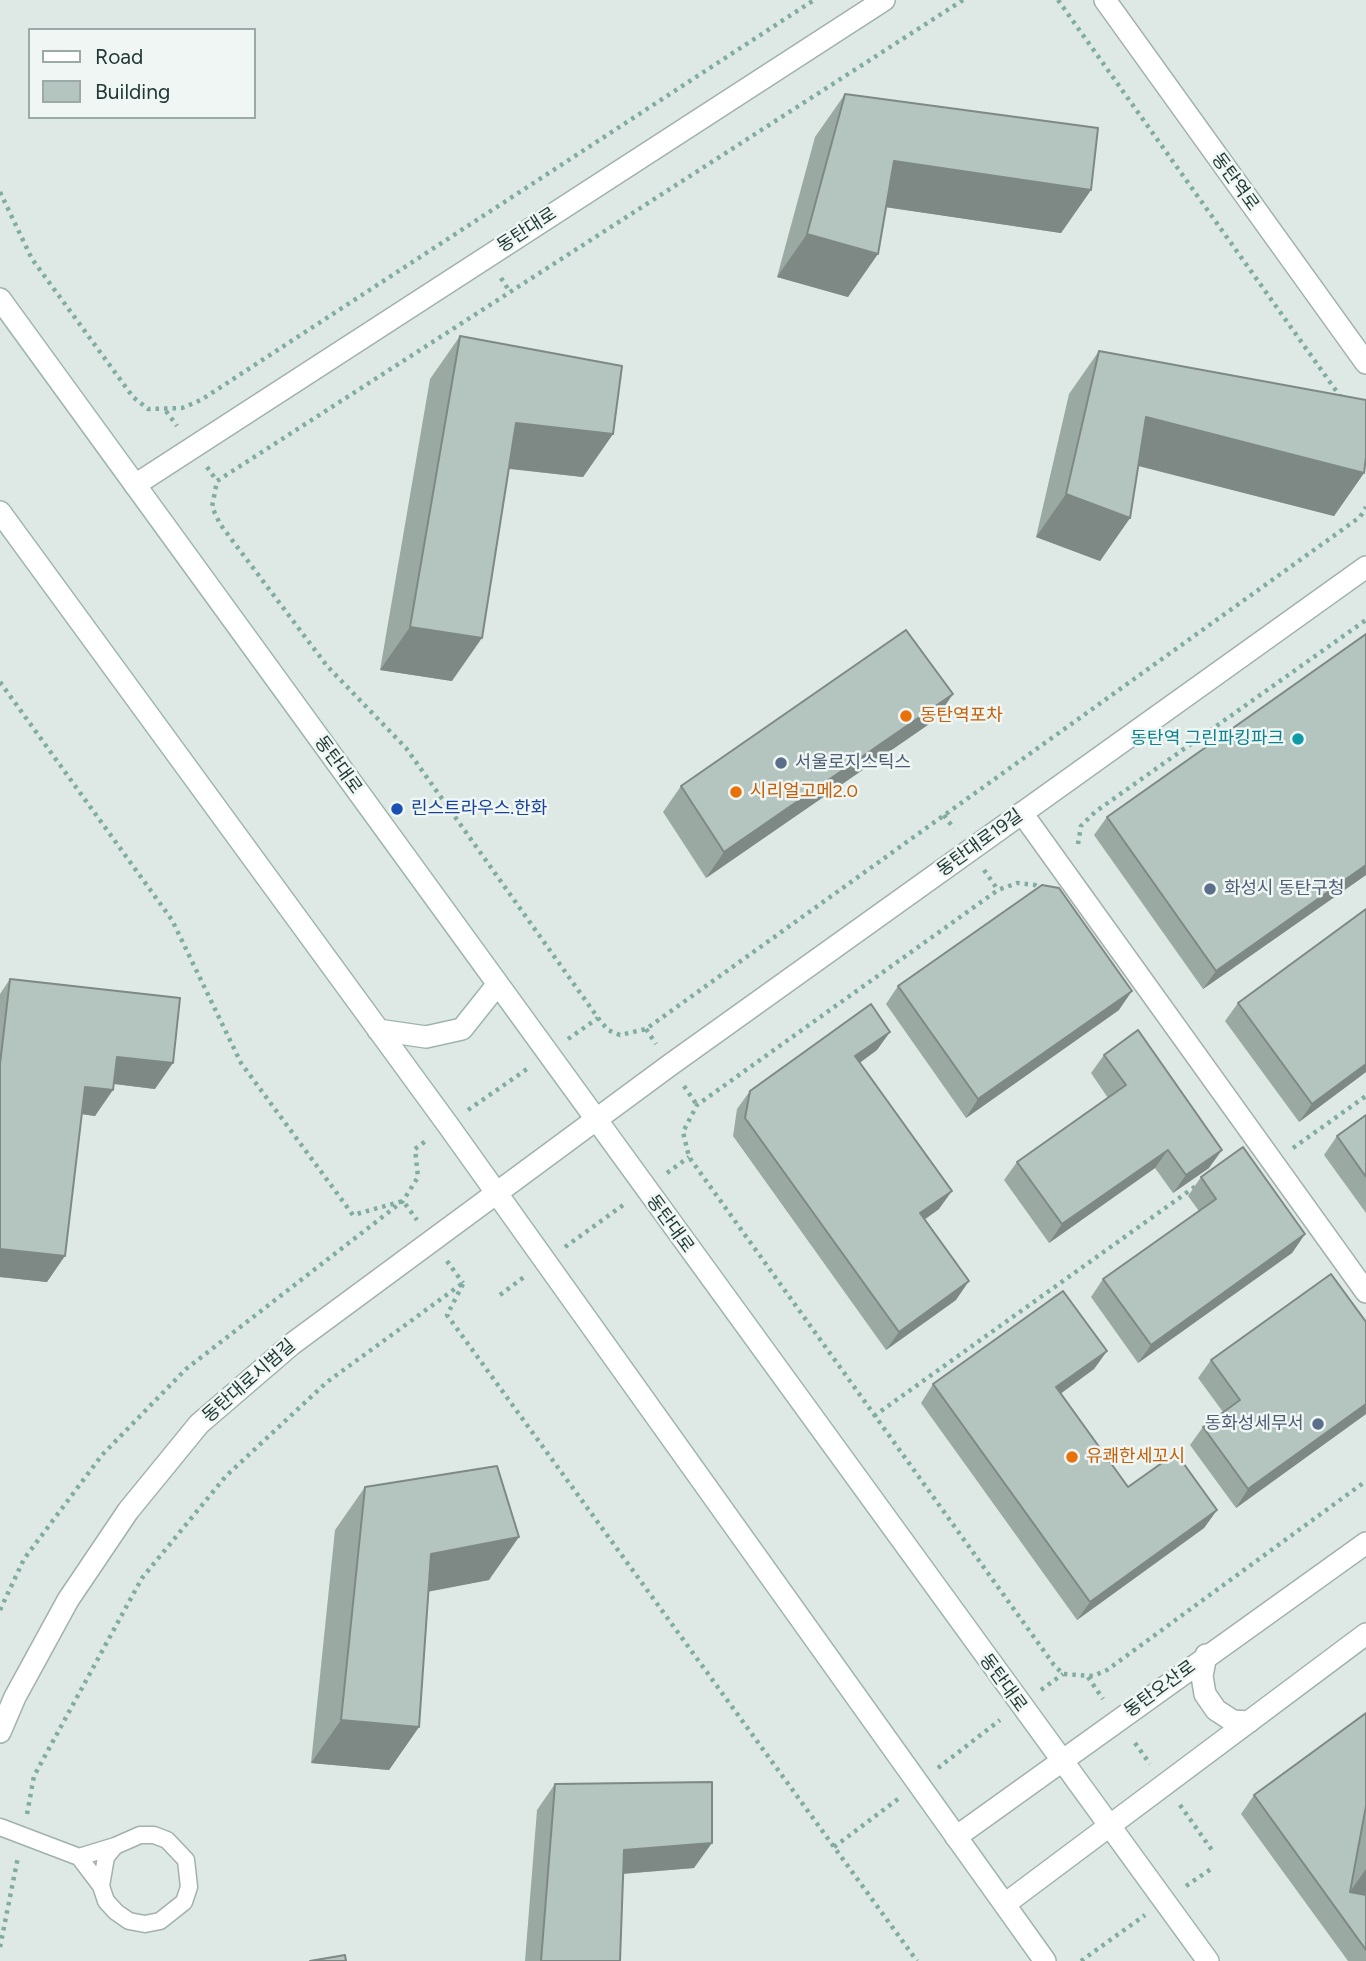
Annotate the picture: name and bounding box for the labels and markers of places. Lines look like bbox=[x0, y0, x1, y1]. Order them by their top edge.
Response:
place label: 동탄역포차 bbox=[920, 705, 1003, 727]
marker: 동탄역포차 bbox=[898, 708, 914, 724]
place label: 동탄역 그린파킹파크 bbox=[1131, 728, 1284, 750]
marker: 동탄역 그린파킹파크 bbox=[1290, 731, 1306, 747]
place label: 서울로지스틱스 bbox=[795, 752, 911, 774]
marker: 서울로지스틱스 bbox=[773, 755, 789, 771]
place label: 시리얼고메2.0 bbox=[750, 781, 858, 803]
marker: 시리얼고메2.0 bbox=[728, 784, 744, 800]
place label: 린스트라우스.한화 bbox=[411, 798, 547, 820]
marker: 린스트라우스.한화 bbox=[389, 801, 405, 817]
place label: 화성시 동탄구청 bbox=[1224, 878, 1344, 900]
marker: 화성시 동탄구청 bbox=[1202, 881, 1218, 897]
place label: 동화성세무서 bbox=[1205, 1413, 1304, 1435]
marker: 동화성세무서 bbox=[1310, 1416, 1326, 1432]
place label: 유쾌한세꼬시 bbox=[1086, 1446, 1185, 1468]
marker: 유쾌한세꼬시 bbox=[1064, 1449, 1080, 1465]

